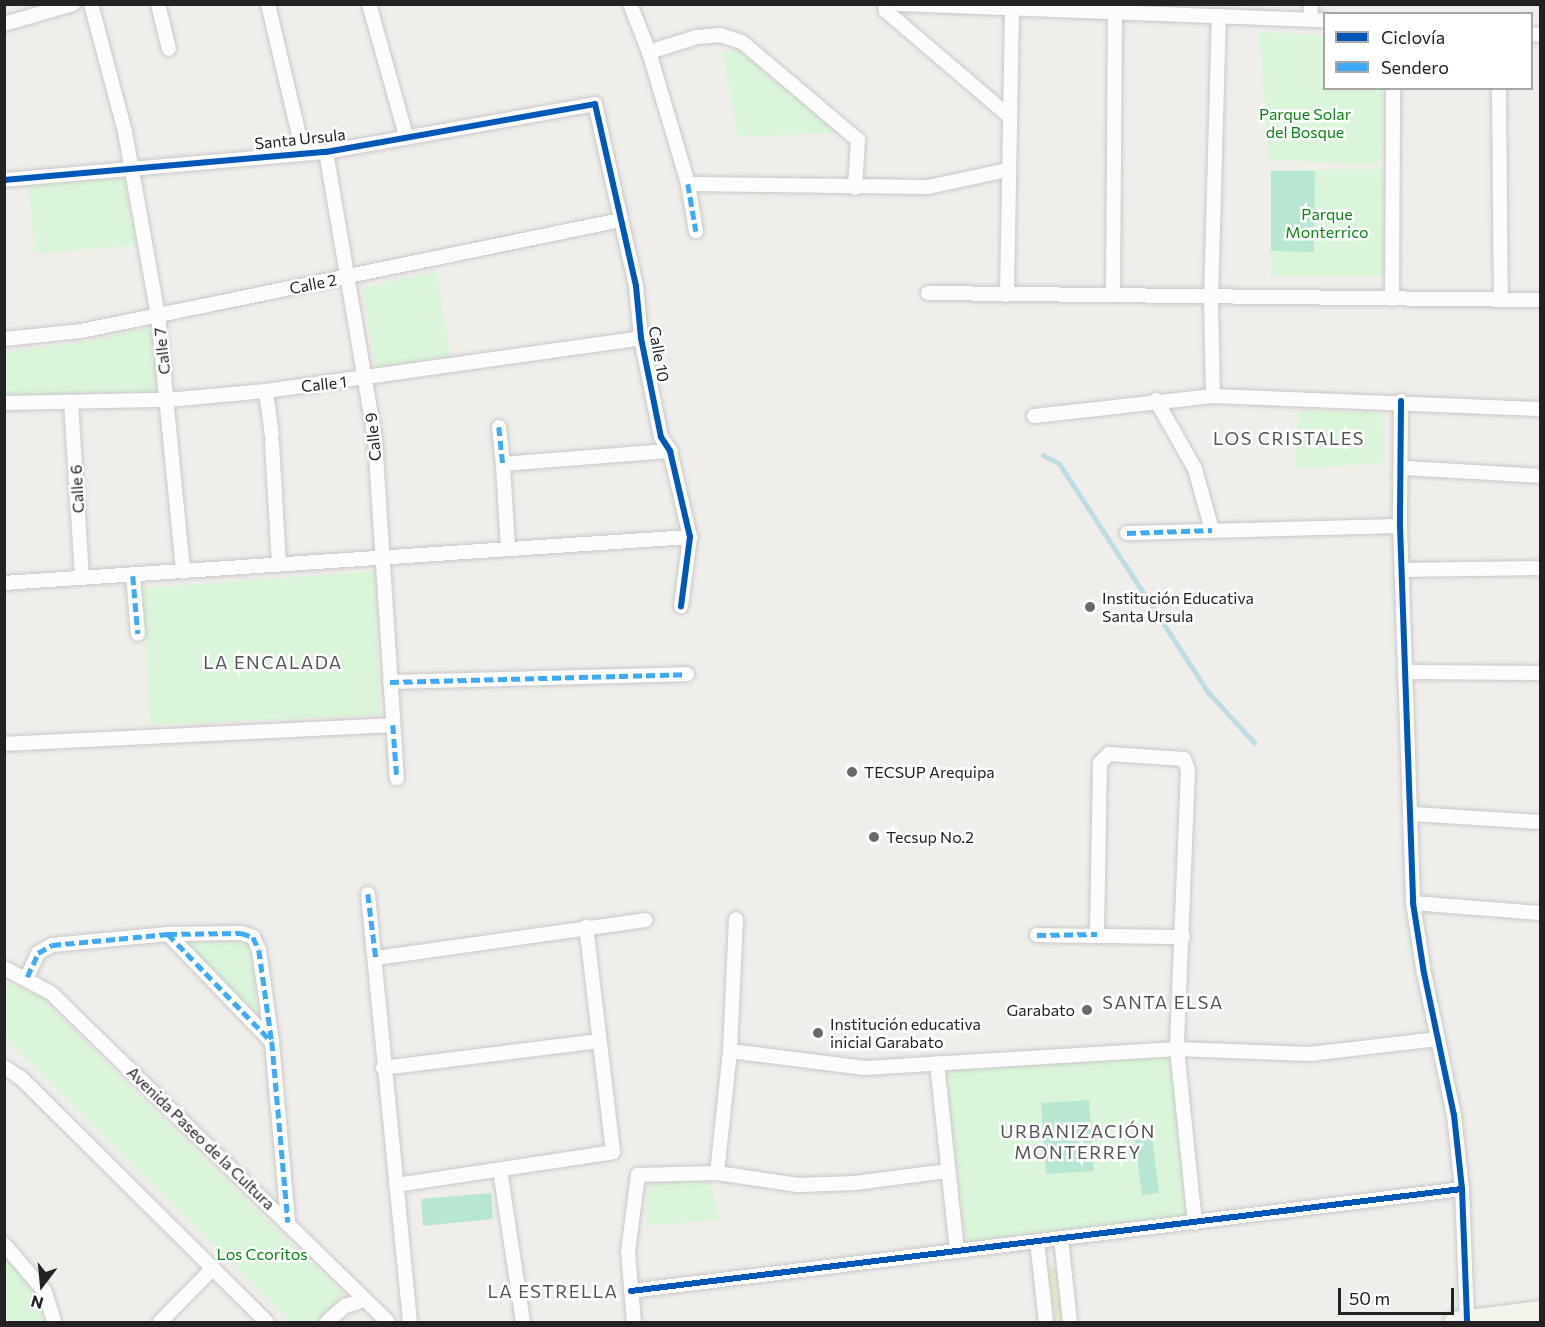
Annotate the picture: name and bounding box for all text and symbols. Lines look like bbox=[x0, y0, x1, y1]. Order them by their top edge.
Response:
legend bbox=[1323, 12, 1533, 90]
text: Ciclovía bbox=[1381, 26, 1445, 48]
text: Sendero bbox=[1381, 56, 1449, 78]
park label: Parque Solar del Bosque bbox=[1259, 104, 1351, 142]
street label: Santa Ursula bbox=[254, 125, 346, 153]
park label: Parque Monterrico bbox=[1285, 204, 1369, 242]
street label: Calle 2 bbox=[288, 270, 338, 298]
street label: Calle 10 bbox=[645, 325, 673, 383]
street label: Calle 7 bbox=[150, 326, 174, 376]
street label: Calle 1 bbox=[300, 372, 348, 396]
street label: Calle 9 bbox=[361, 412, 385, 462]
district label: LOS CRISTALES bbox=[1213, 427, 1365, 449]
street label: Calle 6 bbox=[66, 464, 88, 514]
place label: Institución Educativa Santa Ursula bbox=[1102, 588, 1254, 626]
marker: Institución Educativa Santa Ursula bbox=[1083, 600, 1097, 614]
district label: LA ENCALADA bbox=[203, 651, 343, 673]
place label: TECSUP Arequipa bbox=[864, 762, 995, 782]
marker: TECSUP Arequipa bbox=[845, 765, 859, 779]
place label: Tecsup No.2 bbox=[886, 827, 974, 847]
marker: Tecsup No.2 bbox=[867, 830, 881, 844]
district label: SANTA ELSA bbox=[1102, 991, 1224, 1013]
place label: Garabato bbox=[1006, 1000, 1075, 1020]
marker: Garabato bbox=[1080, 1003, 1094, 1017]
place label: Institución educativa inicial Garabato bbox=[830, 1014, 981, 1052]
marker: Institución educativa inicial Garabato bbox=[811, 1026, 825, 1040]
street label: Avenida Paseo de la Cultura bbox=[123, 1062, 279, 1214]
district label: URBANIZACIÓN MONTERREY bbox=[1000, 1121, 1156, 1164]
park label: Los Ccoritos bbox=[217, 1244, 307, 1264]
north arrow bbox=[12, 1255, 72, 1315]
scale bar bbox=[1341, 1276, 1456, 1314]
district label: LA ESTRELLA bbox=[488, 1280, 618, 1302]
text: 50 m bbox=[1349, 1287, 1390, 1309]
text: N bbox=[29, 1292, 45, 1314]

